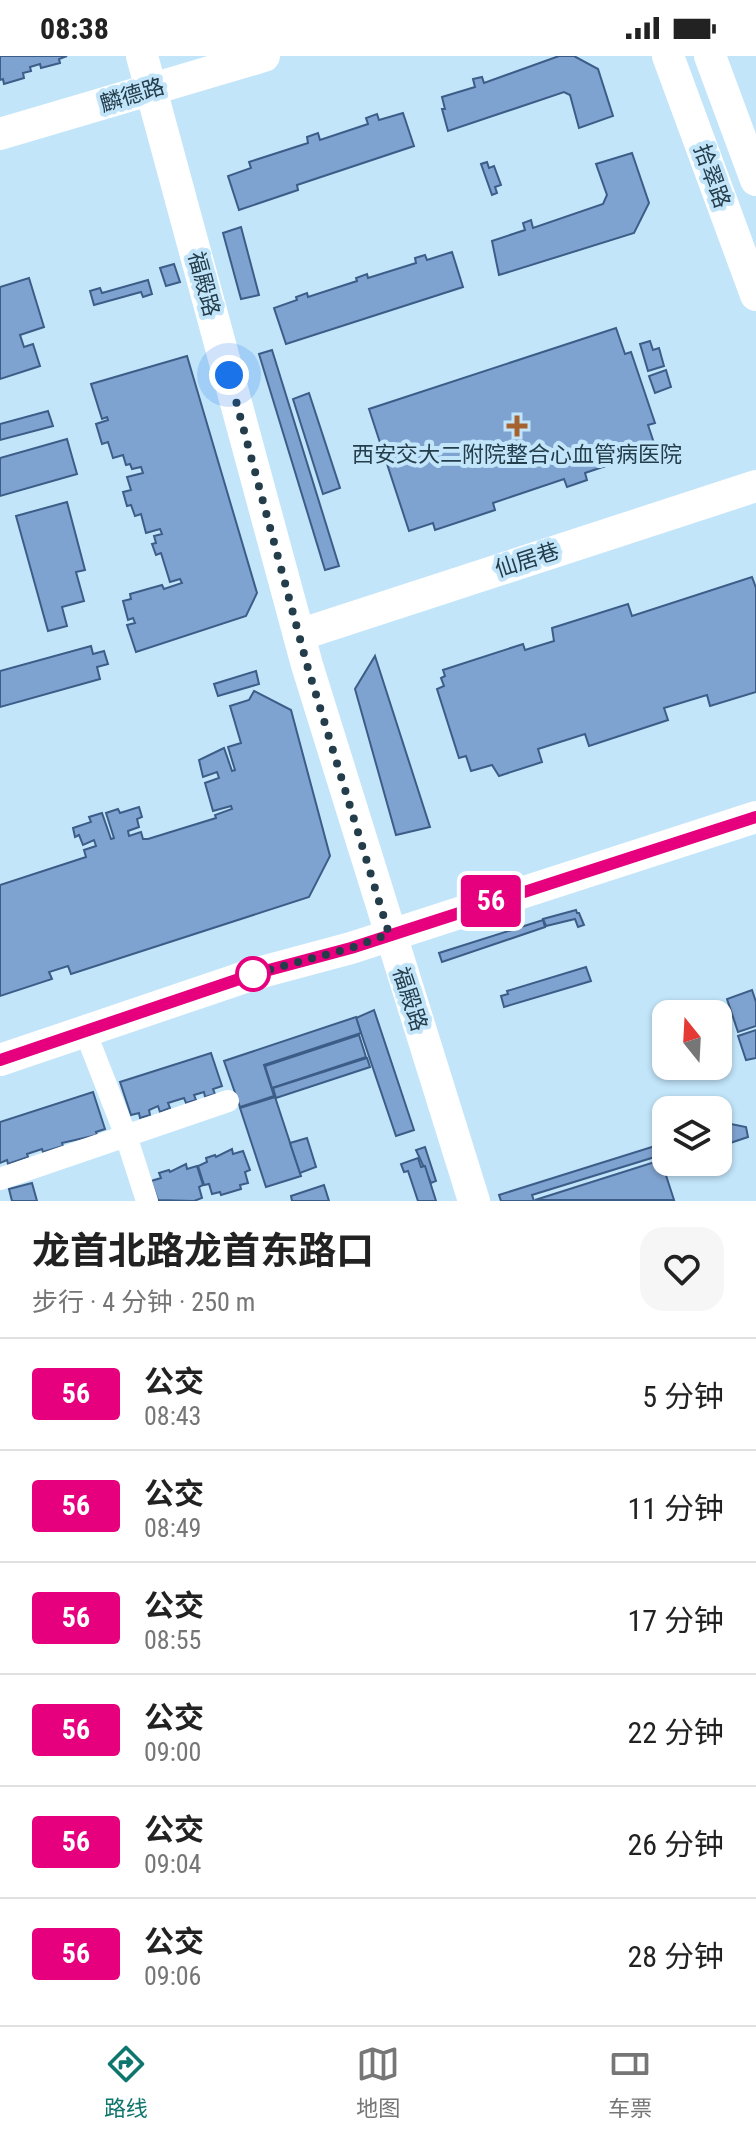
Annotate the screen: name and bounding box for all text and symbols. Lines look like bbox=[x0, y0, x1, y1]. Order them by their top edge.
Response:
text: 08:38 bbox=[40, 11, 109, 46]
street label: 麟德路 bbox=[97, 73, 167, 117]
street label: 拾翠路 bbox=[689, 141, 735, 211]
street label: 福殿路 bbox=[183, 249, 225, 319]
your location bbox=[209, 355, 249, 395]
marker: 西安交大二附院整合心血管病医院 bbox=[506, 415, 528, 437]
place label: 西安交大二附院整合心血管病医院 bbox=[352, 442, 682, 467]
street label: 仙居巷 bbox=[492, 538, 562, 582]
line badge: 56 bbox=[455, 875, 527, 927]
text: 56 bbox=[477, 884, 505, 917]
unlabelled marker bbox=[236, 957, 270, 991]
street label: 福殿路 bbox=[388, 964, 432, 1034]
north arrow bbox=[652, 1000, 732, 1080]
map controls bbox=[652, 1000, 732, 1176]
button: layers bbox=[652, 1096, 732, 1176]
button: heart bbox=[640, 1227, 724, 1311]
text: 龙首北路龙首东路口 bbox=[32, 1229, 374, 1273]
text: 步行 · 4 分钟 · 250 m bbox=[32, 1287, 255, 1317]
text: 公交 bbox=[144, 1364, 204, 1399]
text: 56 bbox=[62, 1377, 90, 1410]
text: 5 分钟 bbox=[642, 1379, 724, 1414]
text: 08:43 bbox=[144, 1401, 201, 1431]
text: 公交 bbox=[144, 1476, 204, 1511]
text: 56 bbox=[62, 1489, 90, 1522]
text: 11 分钟 bbox=[627, 1491, 724, 1526]
text: 08:49 bbox=[144, 1513, 201, 1543]
text: 公交 bbox=[144, 1588, 204, 1623]
text: 56 bbox=[62, 1601, 90, 1634]
text: 17 分钟 bbox=[627, 1603, 724, 1638]
text: 08:55 bbox=[144, 1625, 201, 1655]
text: 公交 bbox=[144, 1700, 204, 1735]
text: 56 bbox=[62, 1713, 90, 1746]
text: 22 分钟 bbox=[627, 1715, 724, 1750]
text: 09:00 bbox=[144, 1737, 201, 1767]
text: 公交 bbox=[144, 1812, 204, 1847]
text: 56 bbox=[62, 1825, 90, 1858]
text: 26 分钟 bbox=[627, 1827, 724, 1862]
text: 09:04 bbox=[144, 1849, 201, 1879]
text: 公交 bbox=[144, 1924, 204, 1959]
text: 56 bbox=[62, 1937, 90, 1970]
text: 28 分钟 bbox=[627, 1939, 724, 1974]
text: 09:06 bbox=[144, 1961, 201, 1991]
tab: 路线 bbox=[104, 2042, 148, 2122]
tab: 地图 bbox=[356, 2042, 400, 2122]
tab: 车票 bbox=[608, 2042, 652, 2122]

